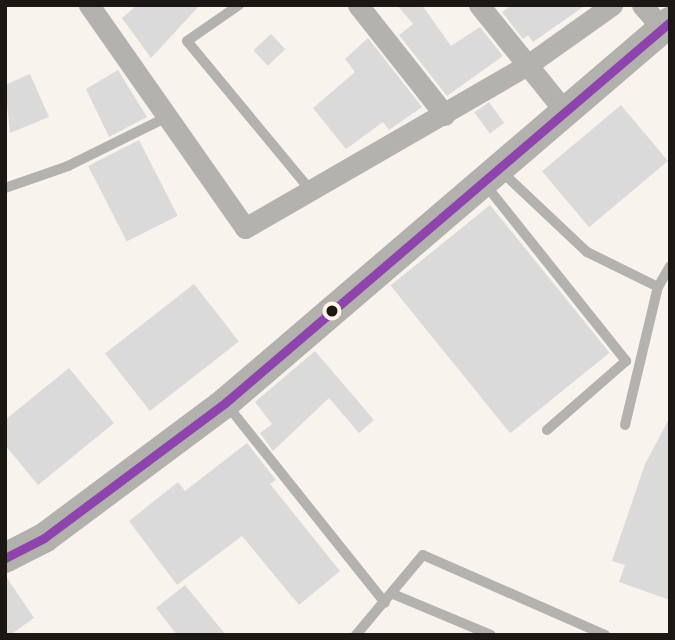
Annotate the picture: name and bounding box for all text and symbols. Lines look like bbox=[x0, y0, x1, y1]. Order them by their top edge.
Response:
unlabelled marker bbox=[325, 304, 339, 318]

